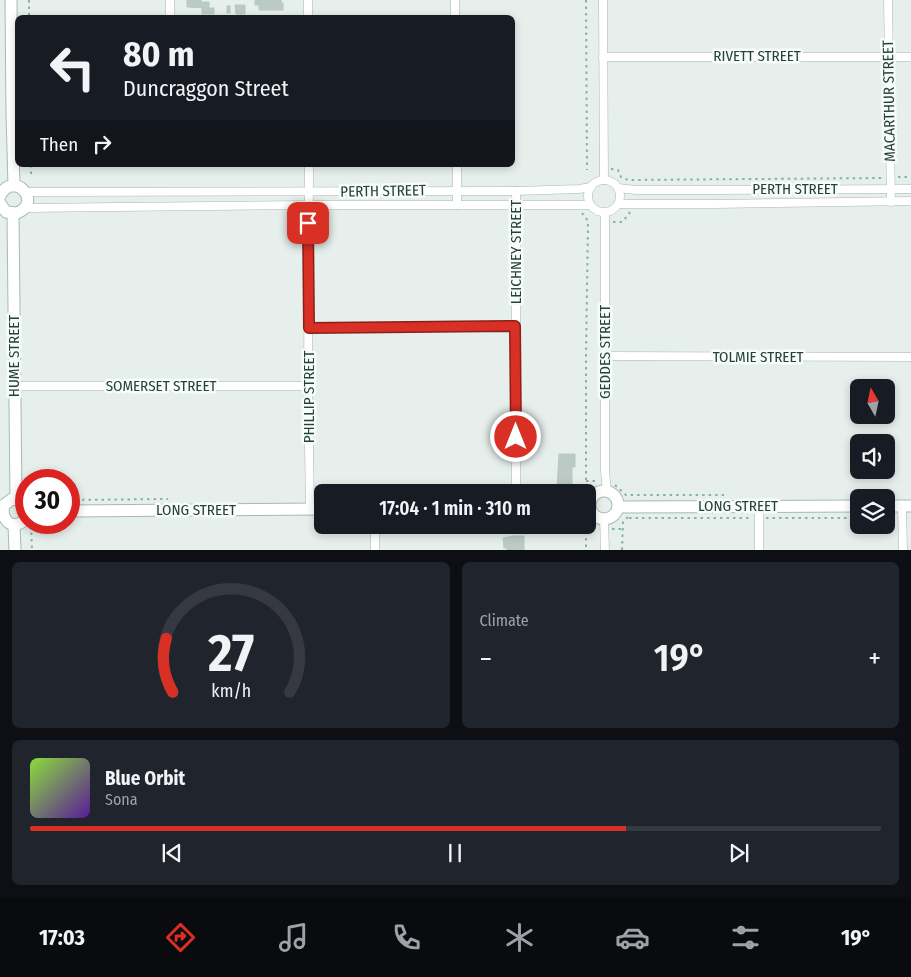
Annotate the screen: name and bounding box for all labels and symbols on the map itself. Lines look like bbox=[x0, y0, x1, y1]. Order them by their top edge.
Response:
street label: MACARTHUR STREET bbox=[879, 40, 899, 162]
street label: RIVETT STREET bbox=[713, 47, 801, 65]
street label: PERTH STREET bbox=[752, 180, 838, 198]
street label: PERTH STREET bbox=[340, 181, 426, 201]
street label: LEICHNEY STREET bbox=[507, 200, 525, 304]
pin bbox=[287, 202, 329, 244]
street label: GEDDES STREET bbox=[596, 305, 614, 399]
street label: HUME STREET bbox=[5, 315, 23, 397]
street label: TOLMIE STREET bbox=[713, 348, 803, 366]
street label: PHILLIP STREET bbox=[300, 351, 318, 443]
street label: SOMERSET STREET bbox=[106, 377, 216, 395]
north arrow bbox=[850, 379, 895, 424]
position arrow bbox=[489, 410, 541, 462]
speed limit sign: 30 bbox=[15, 469, 80, 534]
street label: LONG STREET bbox=[698, 497, 778, 515]
street label: LONG STREET bbox=[156, 501, 236, 519]

